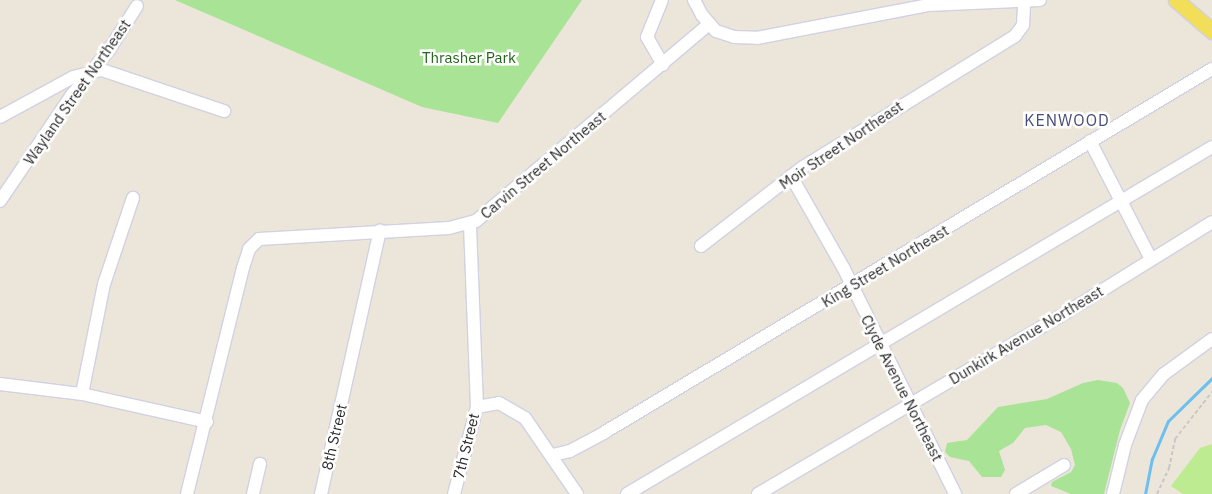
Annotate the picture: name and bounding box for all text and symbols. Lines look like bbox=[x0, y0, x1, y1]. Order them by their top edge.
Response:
street label: Wayland Street Northeast bbox=[20, 16, 134, 168]
park label: Thrasher Park bbox=[422, 49, 516, 67]
street label: Moir Street Northeast bbox=[776, 97, 906, 193]
street label: Carvin Street Northeast bbox=[477, 107, 609, 223]
district label: KENWOOD bbox=[1023, 110, 1111, 130]
street label: King Street Northeast bbox=[818, 221, 952, 311]
street label: Dunkirk Avenue Northeast bbox=[946, 282, 1106, 388]
street label: Clyde Avenue Northeast bbox=[857, 312, 947, 464]
street label: 8th Street bbox=[318, 402, 350, 472]
street label: 7th Street bbox=[449, 411, 483, 481]

